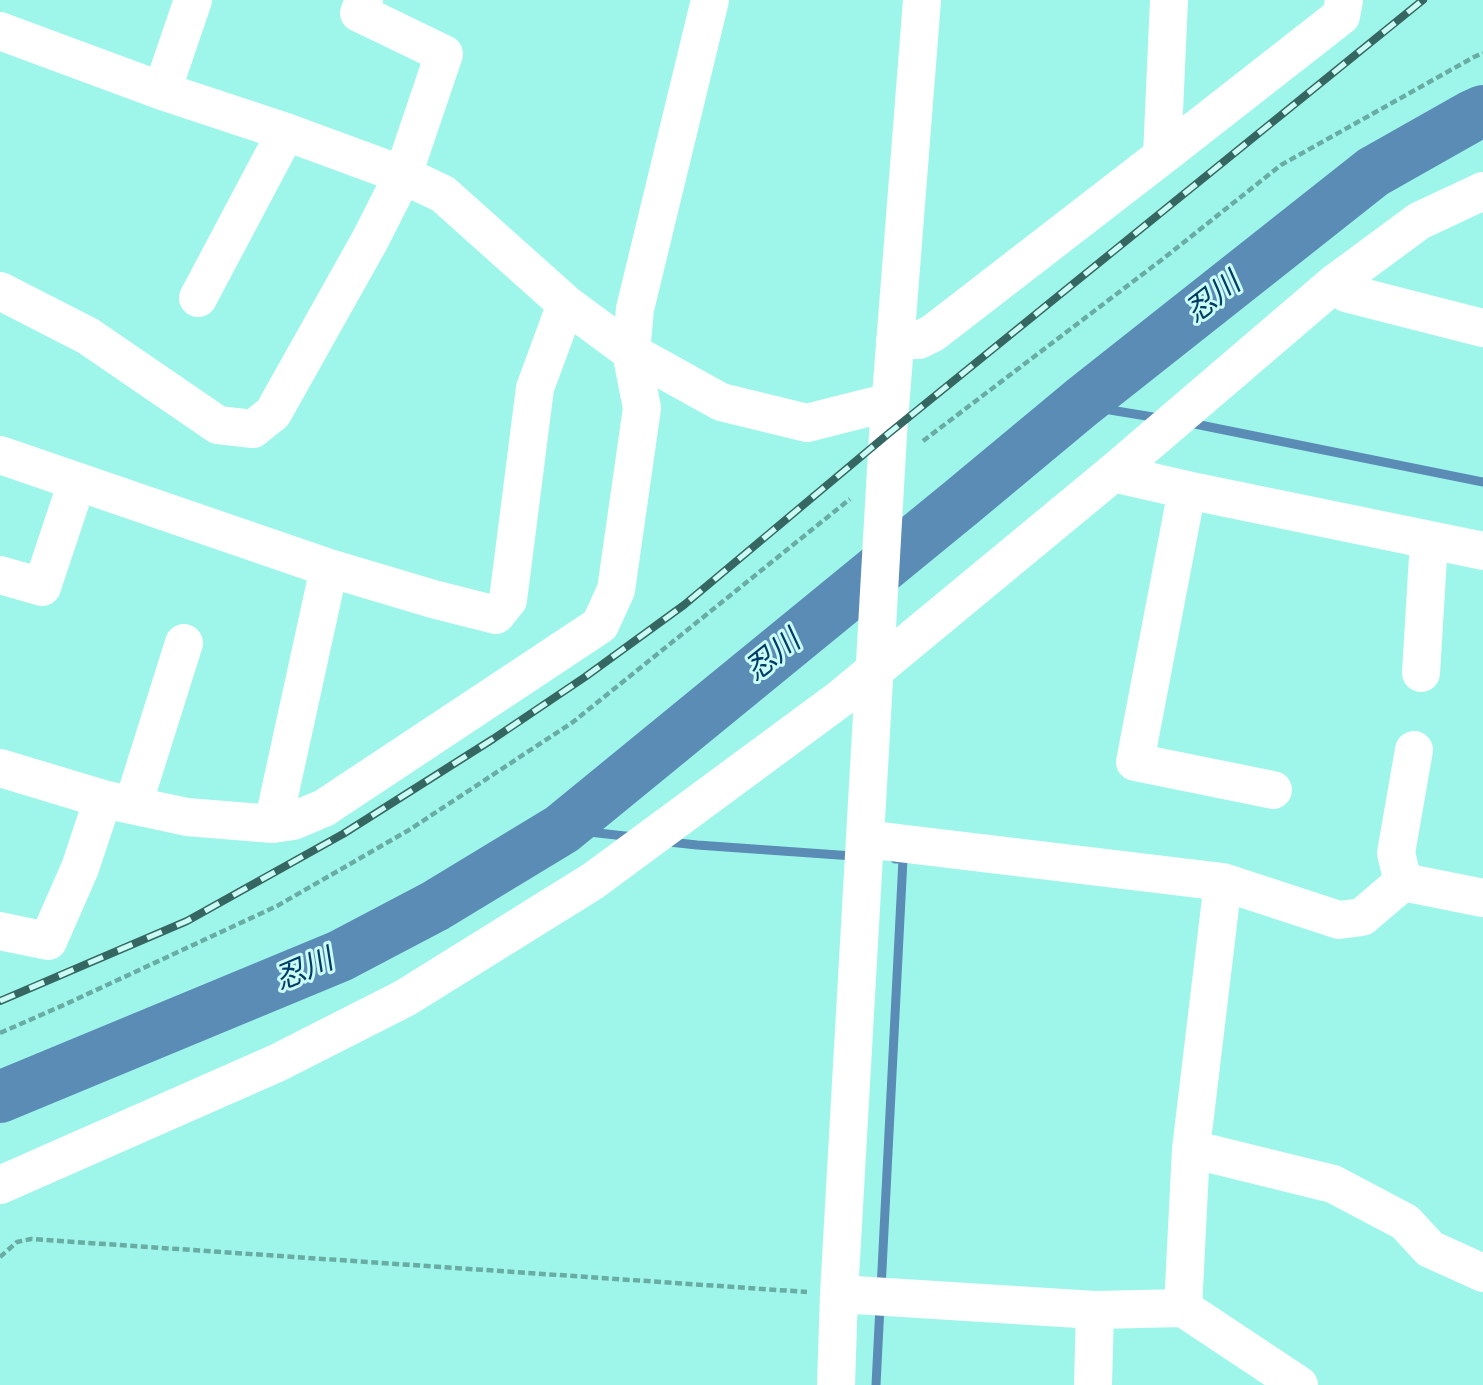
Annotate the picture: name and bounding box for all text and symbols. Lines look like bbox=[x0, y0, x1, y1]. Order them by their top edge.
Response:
water label: 忍川 bbox=[1178, 265, 1248, 331]
water label: 忍川 bbox=[738, 623, 808, 689]
water label: 忍川 bbox=[269, 942, 339, 998]

